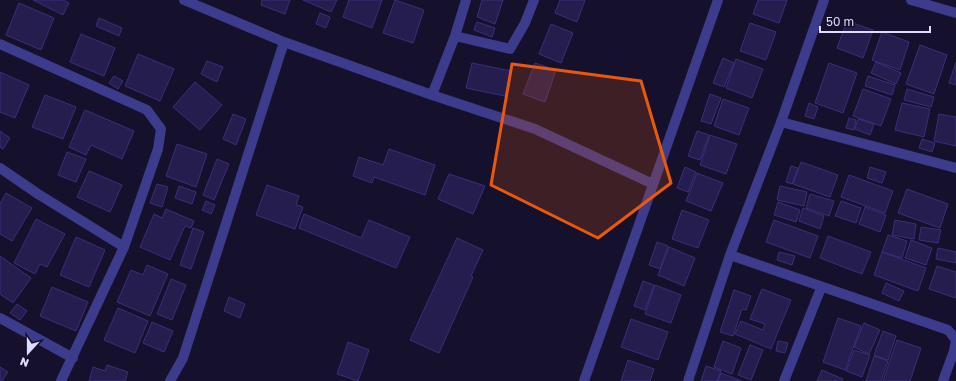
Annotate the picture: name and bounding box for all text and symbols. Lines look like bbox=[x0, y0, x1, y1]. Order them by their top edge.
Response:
scale bar bbox=[820, 8, 930, 34]
text: 50 m bbox=[826, 14, 854, 29]
north arrow bbox=[8, 333, 48, 373]
text: N bbox=[18, 355, 30, 370]

